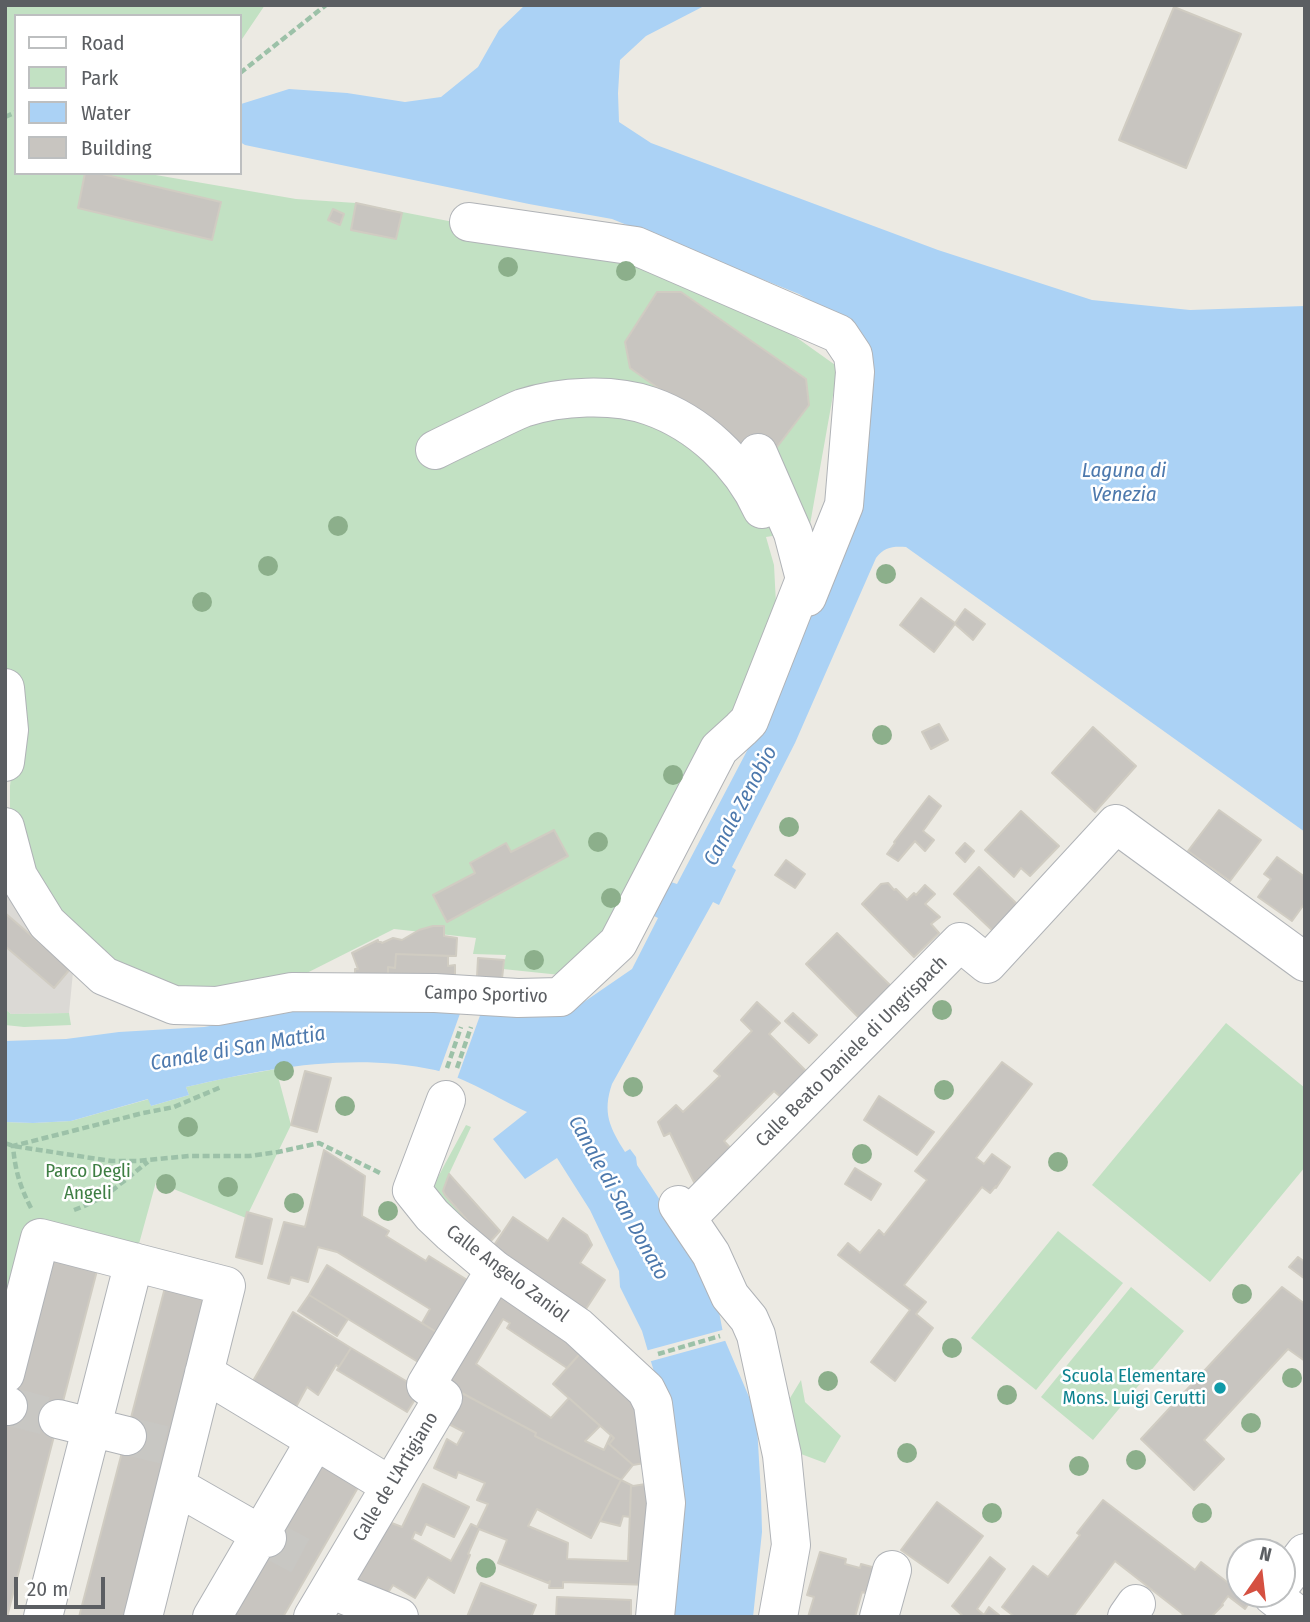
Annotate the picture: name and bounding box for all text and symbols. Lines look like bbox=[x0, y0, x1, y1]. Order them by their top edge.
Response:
legend bbox=[14, 14, 242, 175]
text: Road bbox=[81, 30, 125, 56]
text: Park bbox=[81, 65, 118, 91]
text: Water bbox=[81, 100, 131, 126]
text: Building bbox=[81, 135, 152, 161]
water label: Laguna di Venezia bbox=[1082, 458, 1166, 508]
water label: Canale Zenobio bbox=[699, 742, 783, 870]
street label: Calle Beato Daniele di Ungrispach bbox=[752, 952, 952, 1152]
street label: Campo Sportivo bbox=[424, 981, 548, 1009]
water label: Canale di San Mattia bbox=[149, 1021, 327, 1077]
water label: Canale di San Donato bbox=[562, 1111, 674, 1285]
park label: Parco Degli Angeli bbox=[45, 1161, 131, 1205]
street label: Calle Angelo Zaniol bbox=[441, 1220, 573, 1328]
place label: Scuola Elementare Mons. Luigi Cerutti bbox=[1062, 1366, 1206, 1410]
marker: Scuola Elementare Mons. Luigi Cerutti bbox=[1212, 1380, 1228, 1396]
street label: Calle de L'Artigiano bbox=[348, 1408, 444, 1546]
north arrow bbox=[1226, 1538, 1296, 1608]
text: N bbox=[1257, 1542, 1274, 1567]
scale bar bbox=[18, 1562, 108, 1606]
text: 20 m bbox=[27, 1576, 68, 1602]

